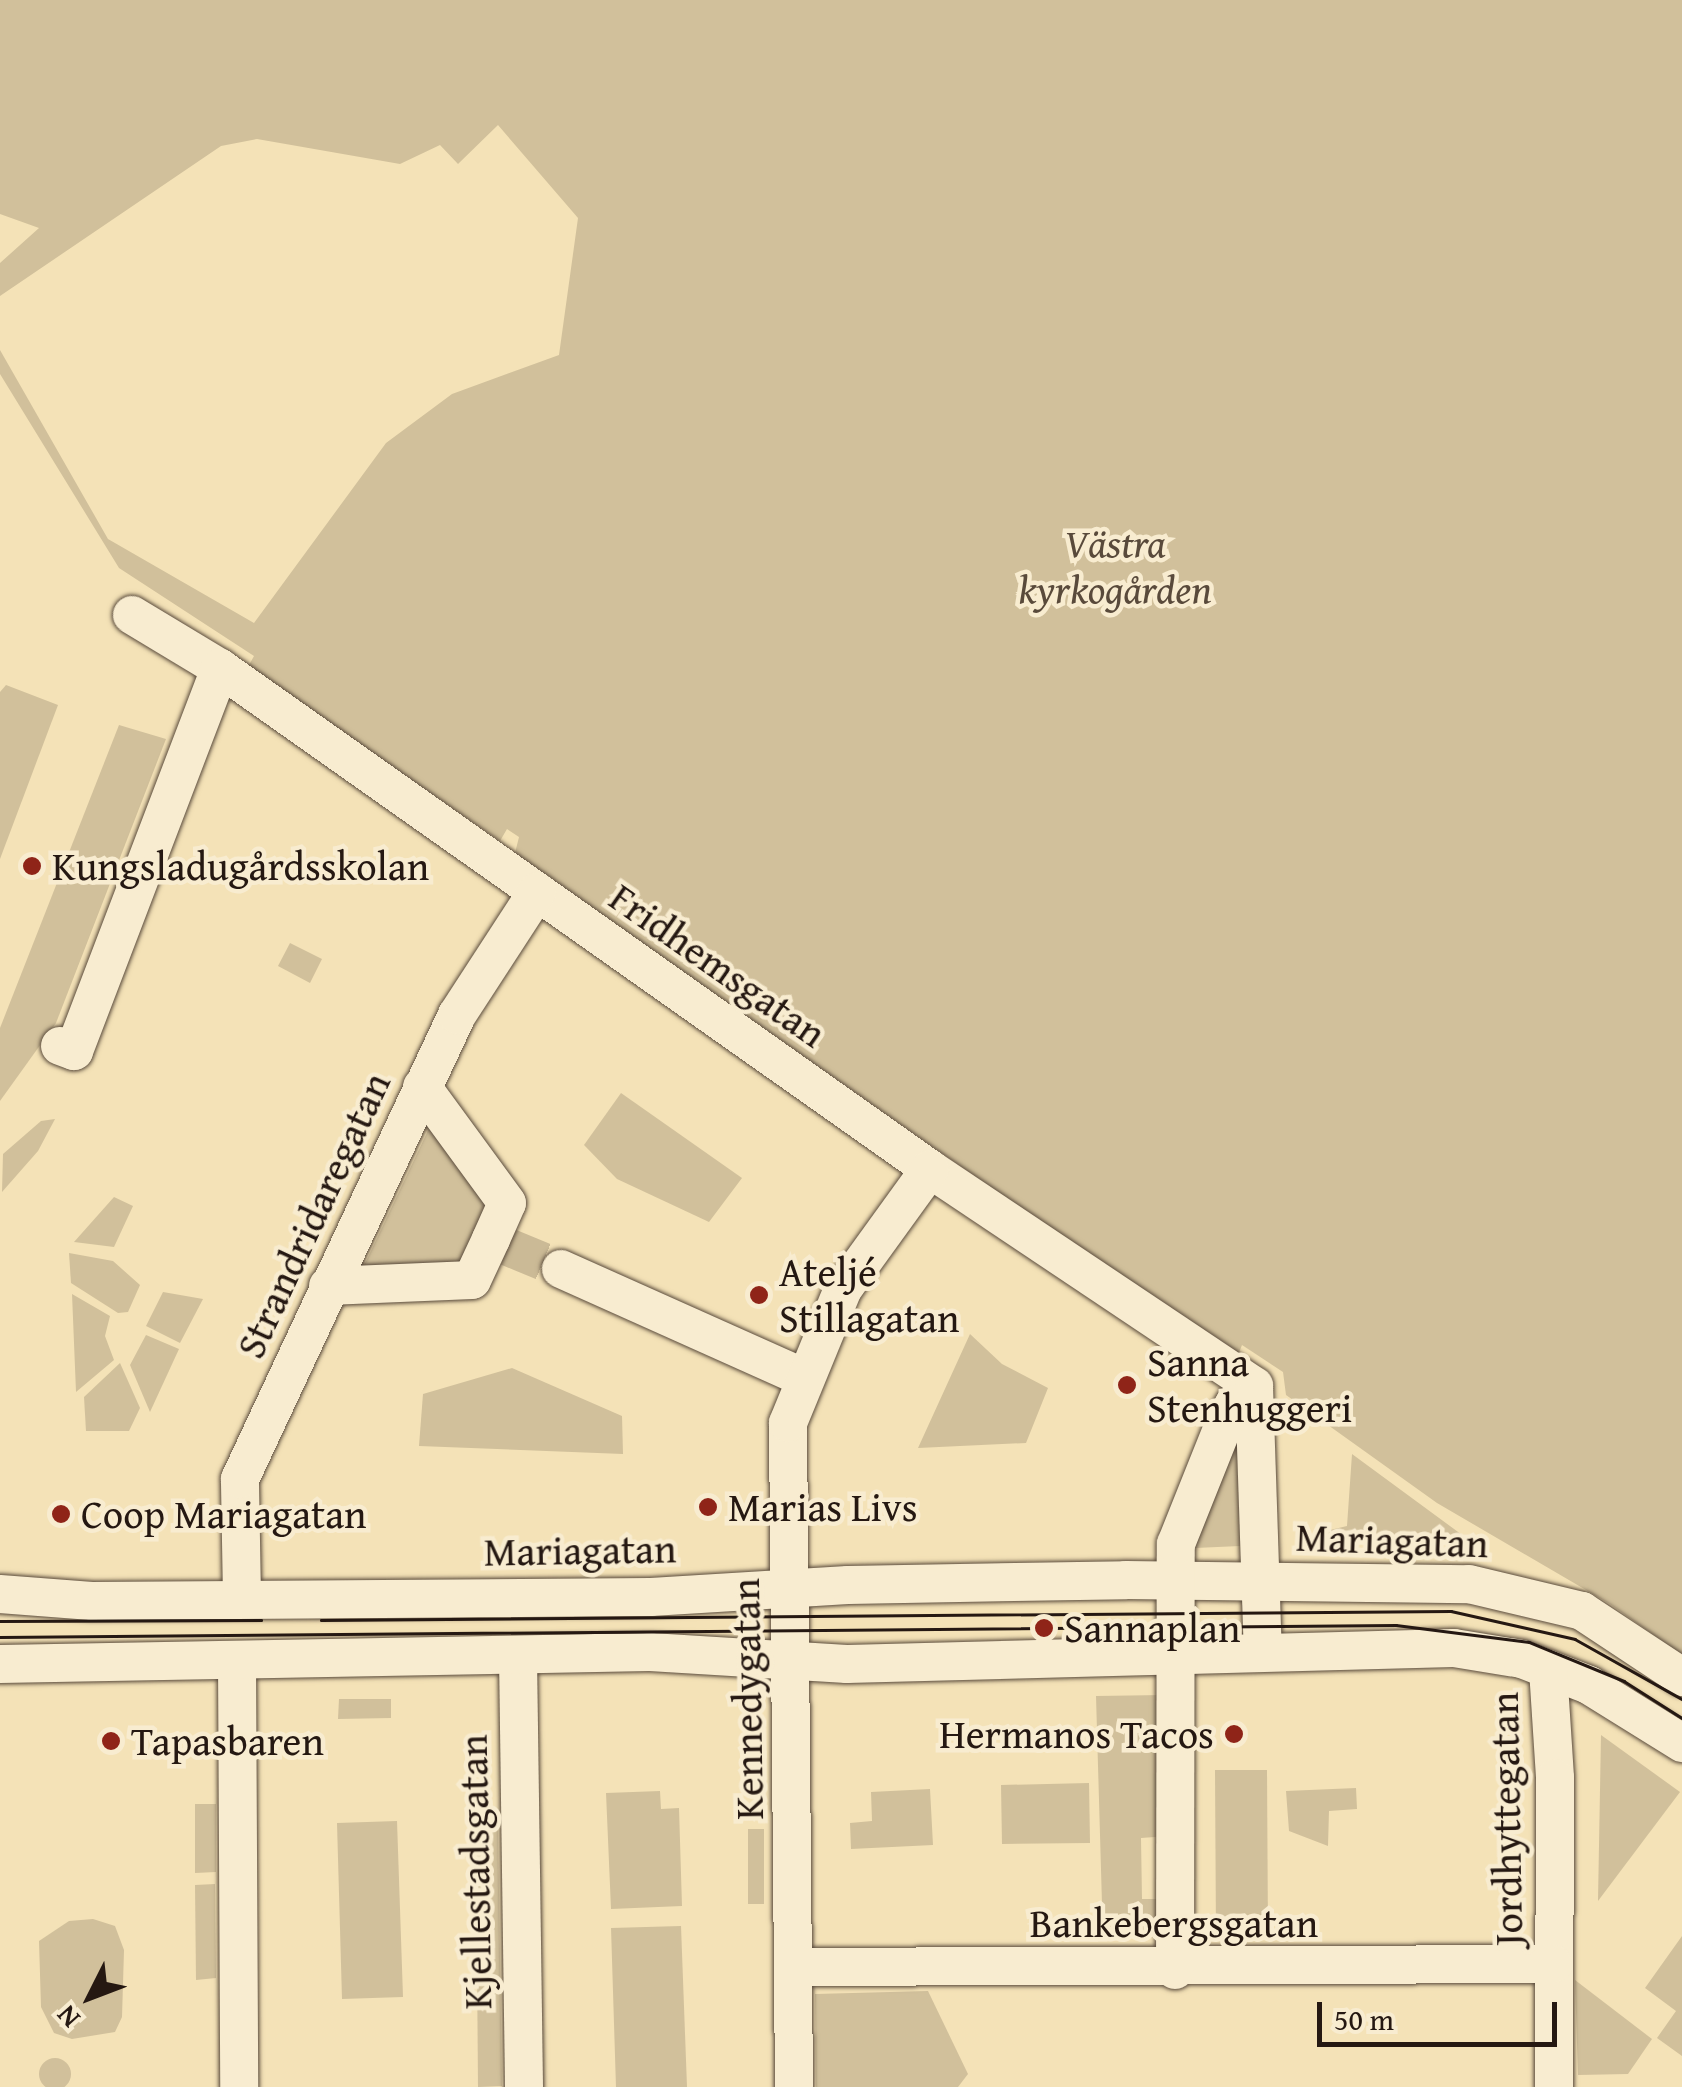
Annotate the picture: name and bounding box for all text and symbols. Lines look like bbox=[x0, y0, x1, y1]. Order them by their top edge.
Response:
park label: Västra kyrkogården bbox=[1018, 519, 1212, 613]
place label: Kungsladugårdsskolan bbox=[52, 842, 429, 890]
marker: Kungsladugårdsskolan bbox=[21, 855, 43, 877]
street label: Fridhemsgatan bbox=[601, 873, 835, 1057]
street label: Strandridaregatan bbox=[226, 1065, 400, 1365]
place label: Ateljé Stillagatan bbox=[779, 1248, 960, 1342]
marker: Ateljé Stillagatan bbox=[748, 1284, 770, 1306]
place label: Sanna Stenhuggeri bbox=[1147, 1338, 1352, 1432]
marker: Sanna Stenhuggeri bbox=[1116, 1374, 1138, 1396]
place label: Marias Livs bbox=[728, 1483, 918, 1531]
place label: Coop Mariagatan bbox=[81, 1490, 367, 1538]
marker: Marias Livs bbox=[697, 1496, 719, 1518]
marker: Coop Mariagatan bbox=[50, 1503, 72, 1525]
street label: Mariagatan bbox=[1295, 1513, 1489, 1567]
street label: Mariagatan bbox=[483, 1524, 677, 1576]
street label: Kennedygatan bbox=[721, 1578, 773, 1820]
place label: Sannaplan bbox=[1064, 1604, 1240, 1652]
marker: Sannaplan bbox=[1033, 1617, 1055, 1639]
street label: Jordhyttegatan bbox=[1480, 1692, 1532, 1946]
place label: Hermanos Tacos bbox=[939, 1710, 1214, 1758]
place label: Tapasbaren bbox=[131, 1717, 324, 1765]
marker: Hermanos Tacos bbox=[1223, 1723, 1245, 1745]
marker: Tapasbaren bbox=[100, 1730, 122, 1752]
street label: Kjellestadsgatan bbox=[449, 1734, 501, 2010]
street label: Bankebergsgatan bbox=[1030, 1899, 1318, 1947]
north arrow bbox=[40, 1947, 140, 2047]
scale bar bbox=[1322, 1982, 1562, 2044]
text: N bbox=[46, 1997, 89, 2038]
text: 50 m bbox=[1334, 1997, 1394, 2041]

